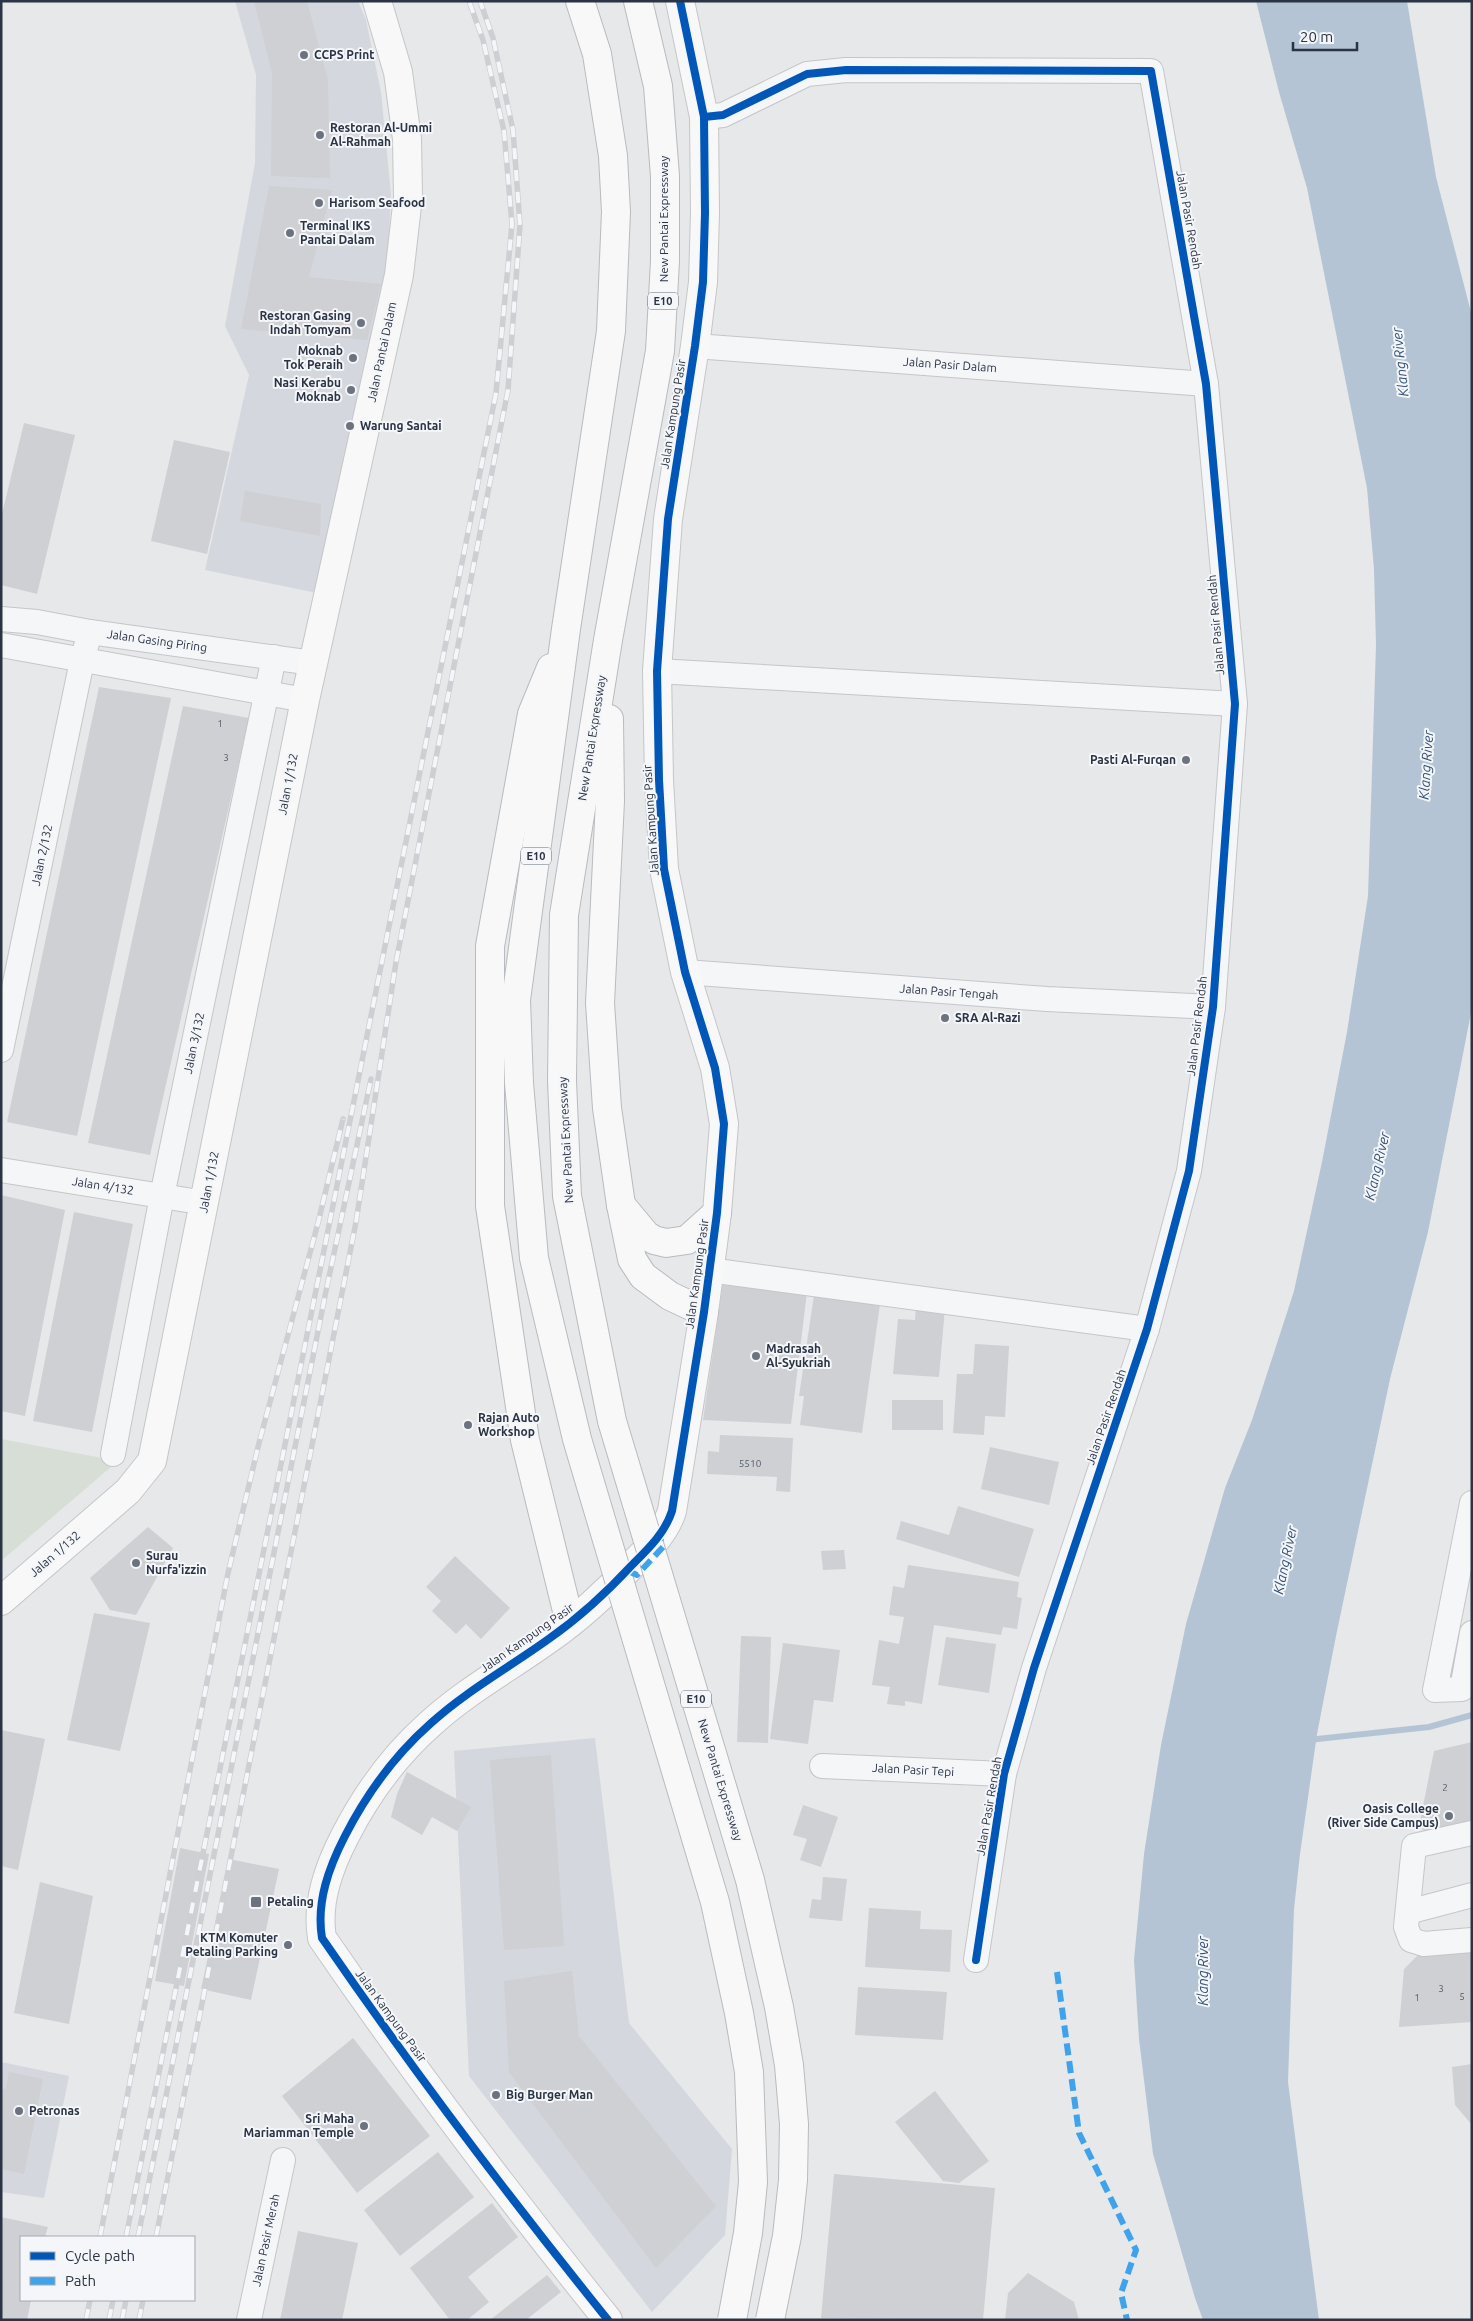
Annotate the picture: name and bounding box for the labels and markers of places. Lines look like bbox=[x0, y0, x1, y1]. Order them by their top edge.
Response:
place label: CCPS Print bbox=[314, 48, 374, 61]
marker: CCPS Print bbox=[298, 49, 310, 61]
place label: Restoran Al-Ummi Al-Rahmah bbox=[330, 121, 432, 148]
marker: Restoran Al-Ummi Al-Rahmah bbox=[314, 129, 326, 141]
place label: Harisom Seafood bbox=[329, 196, 425, 209]
marker: Harisom Seafood bbox=[313, 197, 325, 209]
place label: Terminal IKS Pantai Dalam bbox=[300, 219, 375, 246]
marker: Terminal IKS Pantai Dalam bbox=[284, 227, 296, 239]
place label: Restoran Gasing Indah Tomyam bbox=[259, 309, 351, 336]
marker: Restoran Gasing Indah Tomyam bbox=[355, 317, 367, 329]
place label: Moknab Tok Peraih bbox=[284, 344, 343, 371]
marker: Moknab Tok Peraih bbox=[347, 352, 359, 364]
place label: Nasi Kerabu Moknab bbox=[274, 376, 341, 403]
marker: Nasi Kerabu Moknab bbox=[345, 384, 357, 396]
place label: Warung Santai bbox=[360, 419, 442, 432]
marker: Warung Santai bbox=[344, 420, 356, 432]
place label: Pasti Al-Furqan bbox=[1090, 753, 1176, 766]
marker: Pasti Al-Furqan bbox=[1180, 754, 1192, 766]
place label: SRA Al-Razi bbox=[955, 1011, 1021, 1024]
marker: SRA Al-Razi bbox=[939, 1012, 951, 1024]
place label: Madrasah Al-Syukriah bbox=[766, 1342, 831, 1369]
marker: Madrasah Al-Syukriah bbox=[750, 1350, 762, 1362]
place label: Rajan Auto Workshop bbox=[478, 1411, 540, 1438]
marker: Rajan Auto Workshop bbox=[462, 1419, 474, 1431]
place label: Surau Nurfa'izzin bbox=[146, 1549, 207, 1576]
marker: Surau Nurfa'izzin bbox=[130, 1557, 142, 1569]
place label: Oasis College (River Side Campus) bbox=[1327, 1802, 1439, 1830]
marker: Oasis College (River Side Campus) bbox=[1443, 1810, 1455, 1822]
marker: Petaling bbox=[249, 1895, 263, 1909]
place label: Petaling bbox=[267, 1895, 314, 1908]
place label: KTM Komuter Petaling Parking bbox=[185, 1931, 278, 1958]
marker: KTM Komuter Petaling Parking bbox=[282, 1939, 294, 1951]
place label: Big Burger Man bbox=[506, 2088, 593, 2101]
marker: Big Burger Man bbox=[490, 2089, 502, 2101]
place label: Petronas bbox=[29, 2104, 80, 2117]
marker: Petronas bbox=[13, 2105, 25, 2117]
place label: Sri Maha Mariamman Temple bbox=[244, 2112, 354, 2139]
marker: Sri Maha Mariamman Temple bbox=[358, 2120, 370, 2132]

